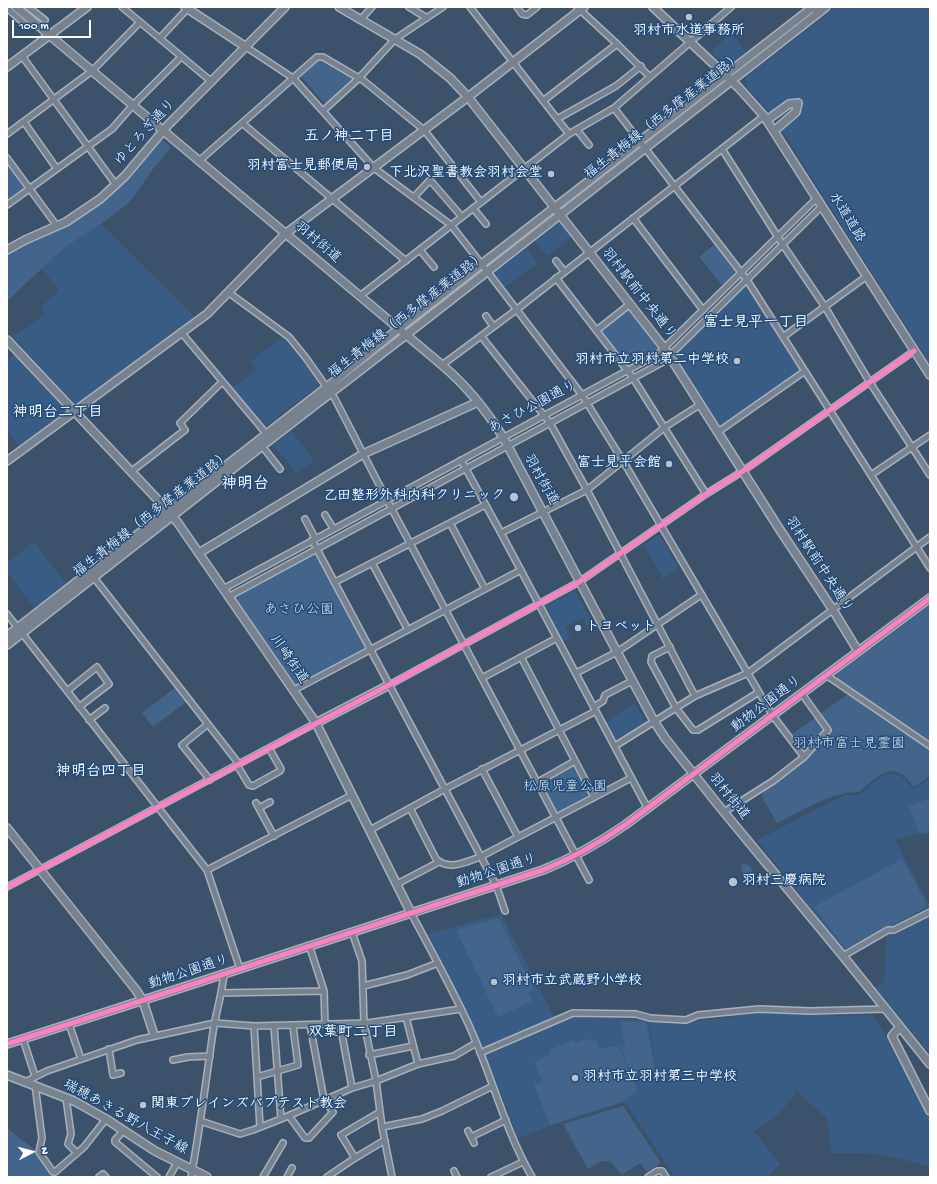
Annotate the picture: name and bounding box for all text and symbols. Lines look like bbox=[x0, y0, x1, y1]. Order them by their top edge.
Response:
scale bar bbox=[14, 12, 93, 38]
marker: 羽村市水道事務所 bbox=[684, 12, 694, 22]
text: 100 m bbox=[19, 20, 49, 34]
place label: 羽村市水道事務所 bbox=[633, 24, 745, 40]
street label: 福生青梅線（西多摩産業道路） bbox=[582, 50, 746, 184]
street label: ゆとろぎ通り bbox=[112, 96, 180, 170]
district label: 五ノ神二丁目 bbox=[304, 129, 394, 147]
place label: 羽村富士見郵便局 bbox=[247, 159, 359, 175]
marker: 羽村富士見郵便局 bbox=[362, 162, 372, 172]
place label: 下北沢聖書教会羽村会堂 bbox=[389, 166, 543, 182]
marker: 下北沢聖書教会羽村会堂 bbox=[546, 169, 556, 179]
street label: 水道道路 bbox=[824, 190, 868, 246]
street label: 羽村街道 bbox=[290, 219, 344, 267]
street label: 羽村駅前中央通り bbox=[597, 245, 679, 343]
street label: 福生青梅線（西多摩産業道路） bbox=[326, 249, 490, 383]
district label: 富士見平一丁目 bbox=[704, 315, 808, 333]
place label: 羽村市立羽村第二中学校 bbox=[575, 353, 729, 369]
marker: 羽村市立羽村第二中学校 bbox=[732, 356, 742, 366]
street label: あさひ公園通り bbox=[486, 378, 580, 438]
district label: 神明台二丁目 bbox=[13, 405, 103, 423]
street label: 福生青梅線（西多摩産業道路） bbox=[71, 448, 235, 582]
street label: 羽村街道 bbox=[519, 451, 561, 509]
place label: 富士見平会館 bbox=[577, 456, 661, 472]
marker: 富士見平会館 bbox=[664, 459, 674, 469]
district label: 神明台 bbox=[221, 476, 269, 496]
place label: 乙田整形外科内科クリニック bbox=[323, 489, 505, 505]
marker: 乙田整形外科内科クリニック bbox=[508, 491, 520, 503]
street label: 羽村駅前中央通り bbox=[780, 513, 856, 617]
park label: あさひ公園 bbox=[264, 603, 334, 619]
place label: トヨペット bbox=[586, 620, 656, 636]
marker: トヨペット bbox=[573, 623, 583, 633]
street label: 川崎街道 bbox=[265, 632, 311, 688]
street label: 動物公園通り bbox=[728, 673, 806, 737]
park label: 羽村市富士見霊園 bbox=[793, 737, 905, 753]
district label: 神明台四丁目 bbox=[56, 764, 146, 782]
street label: 羽村街道 bbox=[704, 770, 752, 824]
park label: 松原児童公園 bbox=[523, 780, 607, 796]
street label: 動物公園通り bbox=[454, 851, 540, 893]
place label: 羽村三慶病院 bbox=[742, 874, 826, 890]
marker: 羽村三慶病院 bbox=[727, 876, 739, 888]
street label: 動物公園通り bbox=[146, 952, 232, 994]
place label: 羽村市立武蔵野小学校 bbox=[502, 974, 642, 990]
marker: 羽村市立武蔵野小学校 bbox=[489, 977, 499, 987]
district label: 双葉町二丁目 bbox=[308, 1025, 398, 1043]
place label: 羽村市立羽村第三中学校 bbox=[583, 1070, 737, 1086]
marker: 羽村市立羽村第三中学校 bbox=[570, 1073, 580, 1083]
street label: 瑞穂あきる野八王子線 bbox=[60, 1077, 190, 1159]
place label: 関東プレインズバプテスト教会 bbox=[151, 1097, 347, 1113]
marker: 関東プレインズバプテスト教会 bbox=[138, 1100, 148, 1110]
north arrow bbox=[12, 1132, 52, 1172]
text: N bbox=[38, 1147, 50, 1155]

